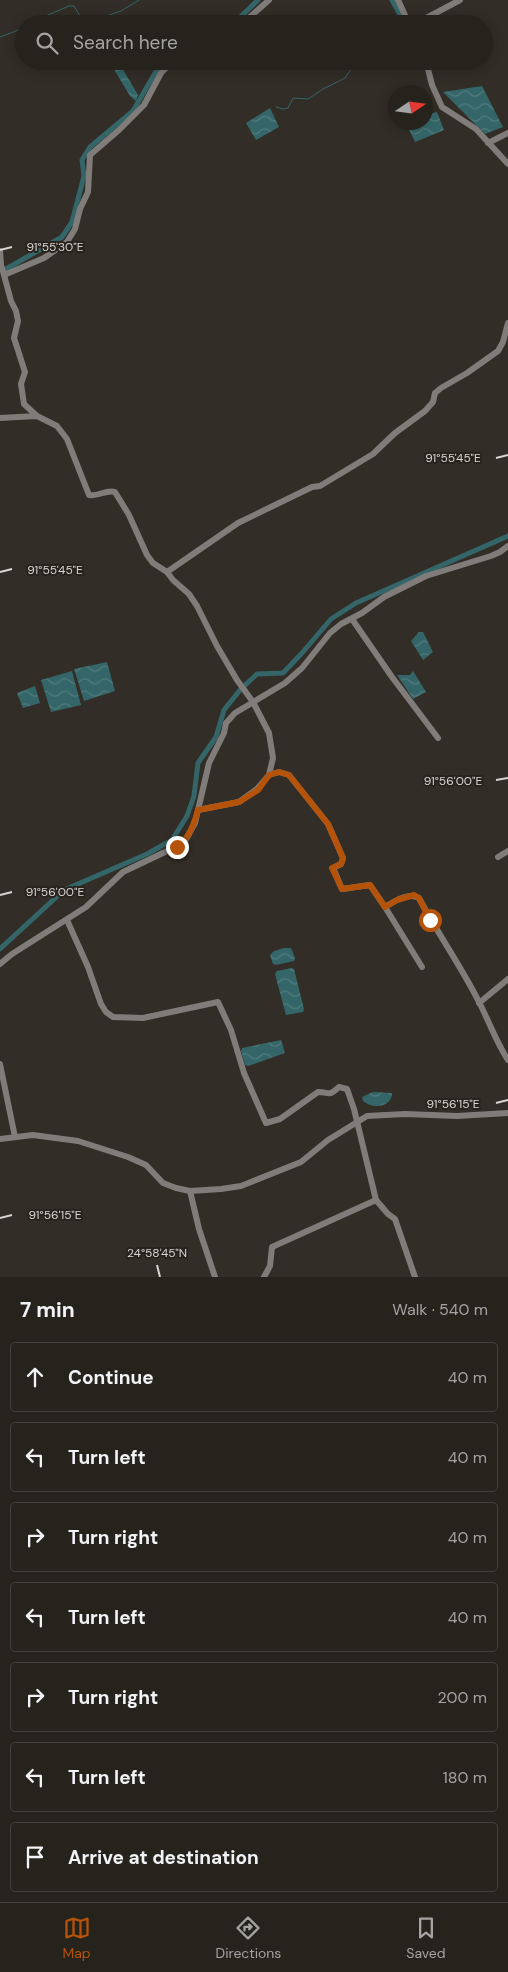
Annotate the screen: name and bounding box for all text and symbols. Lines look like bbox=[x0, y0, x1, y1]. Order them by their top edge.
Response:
search box bbox=[15, 15, 493, 70]
icon: search bbox=[33, 29, 61, 57]
text: Search here bbox=[73, 30, 178, 55]
north arrow bbox=[388, 85, 433, 130]
text: 91°55'30"E bbox=[26, 239, 84, 255]
text: 91°55'45"E bbox=[425, 450, 481, 466]
text: 91°55'45"E bbox=[27, 562, 83, 578]
text: 91°56'00"E bbox=[424, 773, 483, 789]
route end bbox=[166, 836, 189, 859]
text: 91°56'00"E bbox=[26, 884, 85, 900]
route start bbox=[419, 909, 442, 932]
text: 91°56'15"E bbox=[426, 1096, 480, 1112]
text: 91°56'15"E bbox=[28, 1207, 82, 1223]
text: 24°58'45"N bbox=[127, 1245, 187, 1261]
text: 7 min bbox=[20, 1296, 75, 1324]
text: Walk · 540 m bbox=[392, 1299, 488, 1320]
icon: ahead bbox=[21, 1363, 49, 1391]
text: Continue bbox=[68, 1365, 154, 1390]
text: 40 m bbox=[448, 1367, 487, 1388]
icon: left bbox=[21, 1443, 49, 1471]
text: Turn left bbox=[68, 1445, 146, 1470]
text: 40 m bbox=[448, 1447, 487, 1468]
icon: right bbox=[21, 1523, 49, 1551]
text: Turn right bbox=[68, 1525, 158, 1550]
text: 40 m bbox=[448, 1527, 487, 1548]
icon: left bbox=[21, 1603, 49, 1631]
text: Turn left bbox=[68, 1605, 146, 1630]
text: 40 m bbox=[448, 1607, 487, 1628]
icon: right bbox=[21, 1683, 49, 1711]
text: Turn right bbox=[68, 1685, 158, 1710]
text: 200 m bbox=[438, 1687, 487, 1708]
icon: left bbox=[21, 1763, 49, 1791]
text: Turn left bbox=[68, 1765, 146, 1790]
text: 180 m bbox=[443, 1767, 487, 1788]
icon: arrive bbox=[21, 1843, 49, 1871]
text: Arrive at destination bbox=[68, 1845, 259, 1870]
tab: Map bbox=[62, 1914, 91, 1962]
tab: Directions bbox=[216, 1914, 281, 1962]
tab: Saved bbox=[406, 1914, 446, 1962]

